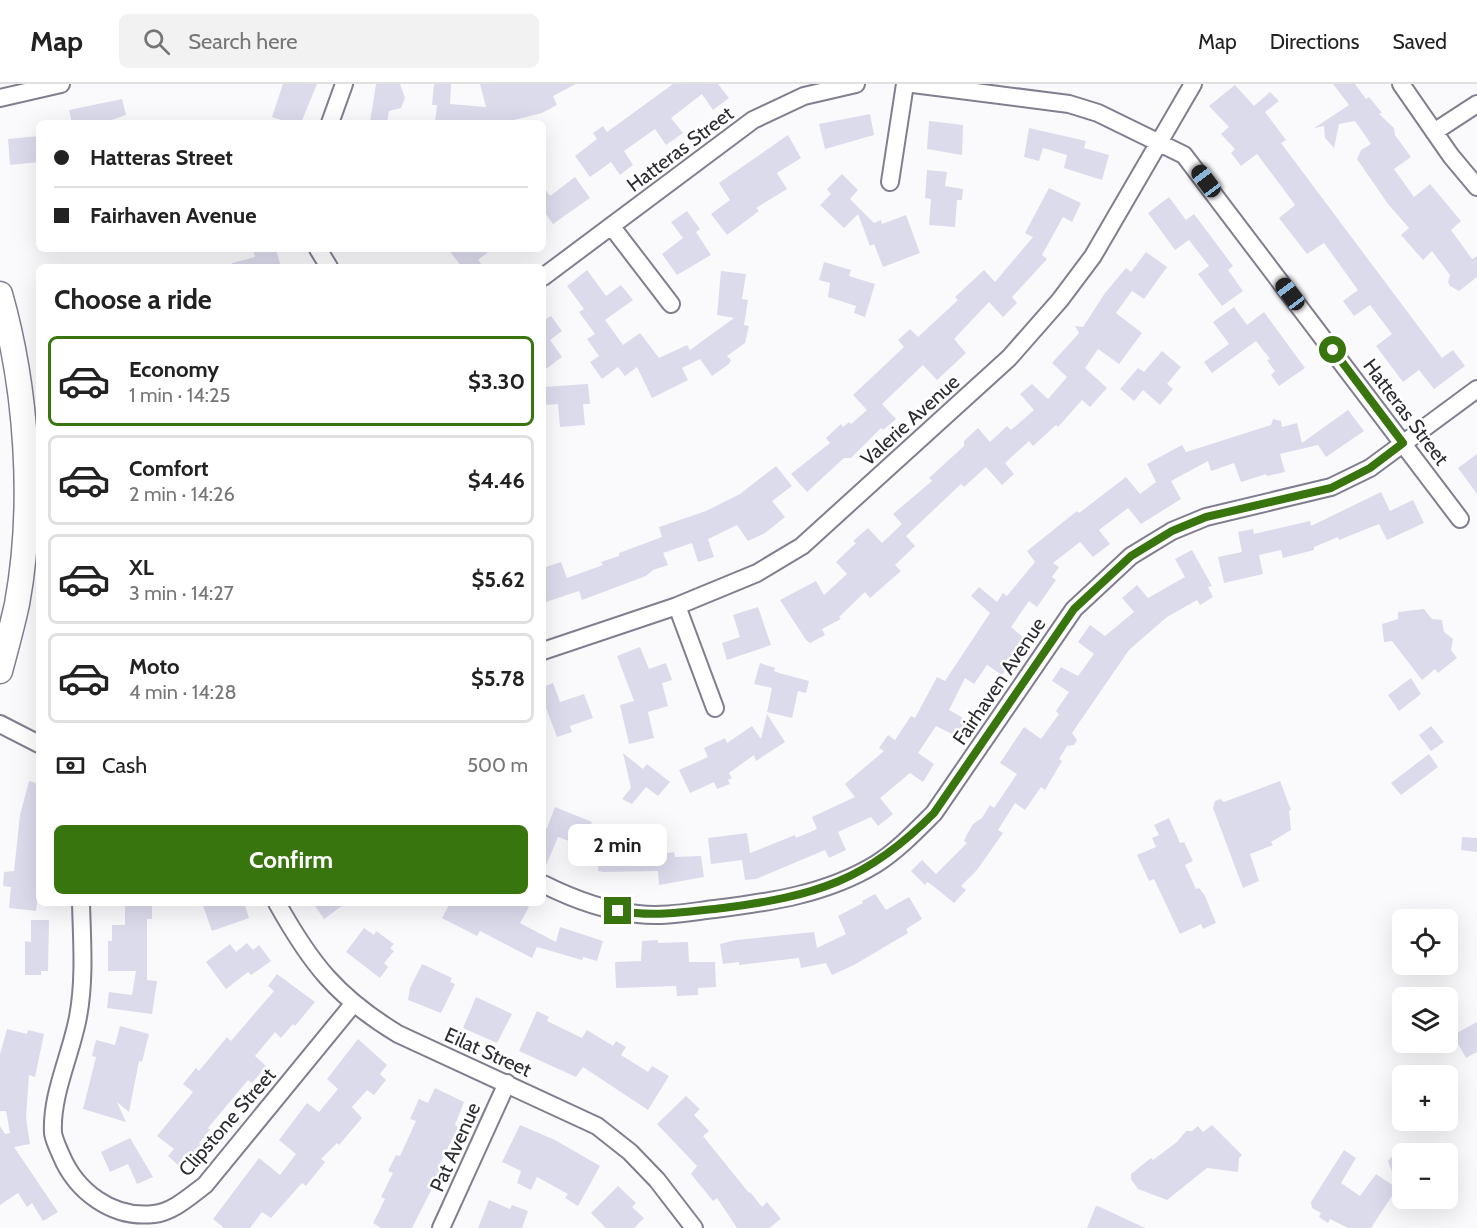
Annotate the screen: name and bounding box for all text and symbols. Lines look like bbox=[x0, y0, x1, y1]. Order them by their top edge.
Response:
search box bbox=[119, 14, 539, 68]
text: Map bbox=[30, 24, 83, 58]
icon: search bbox=[140, 25, 173, 58]
text: Search here bbox=[188, 28, 297, 55]
text: Map bbox=[1198, 29, 1237, 54]
text: Directions bbox=[1270, 29, 1359, 54]
text: Saved bbox=[1392, 29, 1447, 54]
street label: Hatteras Street bbox=[622, 101, 738, 197]
text: Hatteras Street bbox=[90, 144, 233, 171]
car bbox=[1188, 161, 1224, 201]
text: Fairhaven Avenue bbox=[90, 202, 257, 229]
car bbox=[1272, 274, 1308, 314]
text: Choose a ride bbox=[54, 283, 212, 316]
route start bbox=[1319, 336, 1346, 363]
icon: car bbox=[57, 354, 111, 408]
street label: Hatteras Street bbox=[1358, 354, 1454, 470]
text: Economy bbox=[129, 356, 219, 383]
text: $3.30 bbox=[468, 368, 525, 395]
street label: Valerie Avenue bbox=[856, 369, 964, 471]
text: 1 min · 14:25 bbox=[129, 383, 230, 407]
icon: car bbox=[57, 453, 111, 507]
text: Comfort bbox=[129, 455, 208, 482]
text: $4.46 bbox=[468, 467, 525, 494]
text: 2 min · 14:26 bbox=[129, 482, 235, 506]
icon: car bbox=[57, 552, 111, 606]
text: XL bbox=[129, 554, 154, 581]
text: $5.62 bbox=[472, 566, 525, 593]
text: 3 min · 14:27 bbox=[129, 581, 234, 605]
street label: Fairhaven Avenue bbox=[948, 613, 1050, 749]
icon: car bbox=[57, 651, 111, 705]
text: Moto bbox=[129, 653, 180, 680]
text: $5.78 bbox=[471, 665, 525, 692]
text: 4 min · 14:28 bbox=[129, 680, 237, 704]
icon: cash bbox=[54, 749, 87, 782]
text: Cash bbox=[102, 752, 147, 779]
text: 500 m bbox=[467, 753, 528, 777]
callout: 2 min bbox=[568, 824, 668, 866]
button: Confirm bbox=[54, 825, 528, 894]
text: 2 min bbox=[593, 833, 642, 857]
route end bbox=[604, 897, 631, 924]
map controls bbox=[1392, 909, 1458, 1209]
button: locate bbox=[1392, 909, 1458, 975]
button: layers bbox=[1392, 987, 1458, 1053]
street label: Eilat Street bbox=[441, 1022, 535, 1082]
street label: Clipstone Street bbox=[173, 1063, 281, 1181]
button: + bbox=[1392, 1065, 1458, 1131]
street label: Pat Avenue bbox=[425, 1099, 485, 1195]
button: − bbox=[1392, 1143, 1458, 1209]

